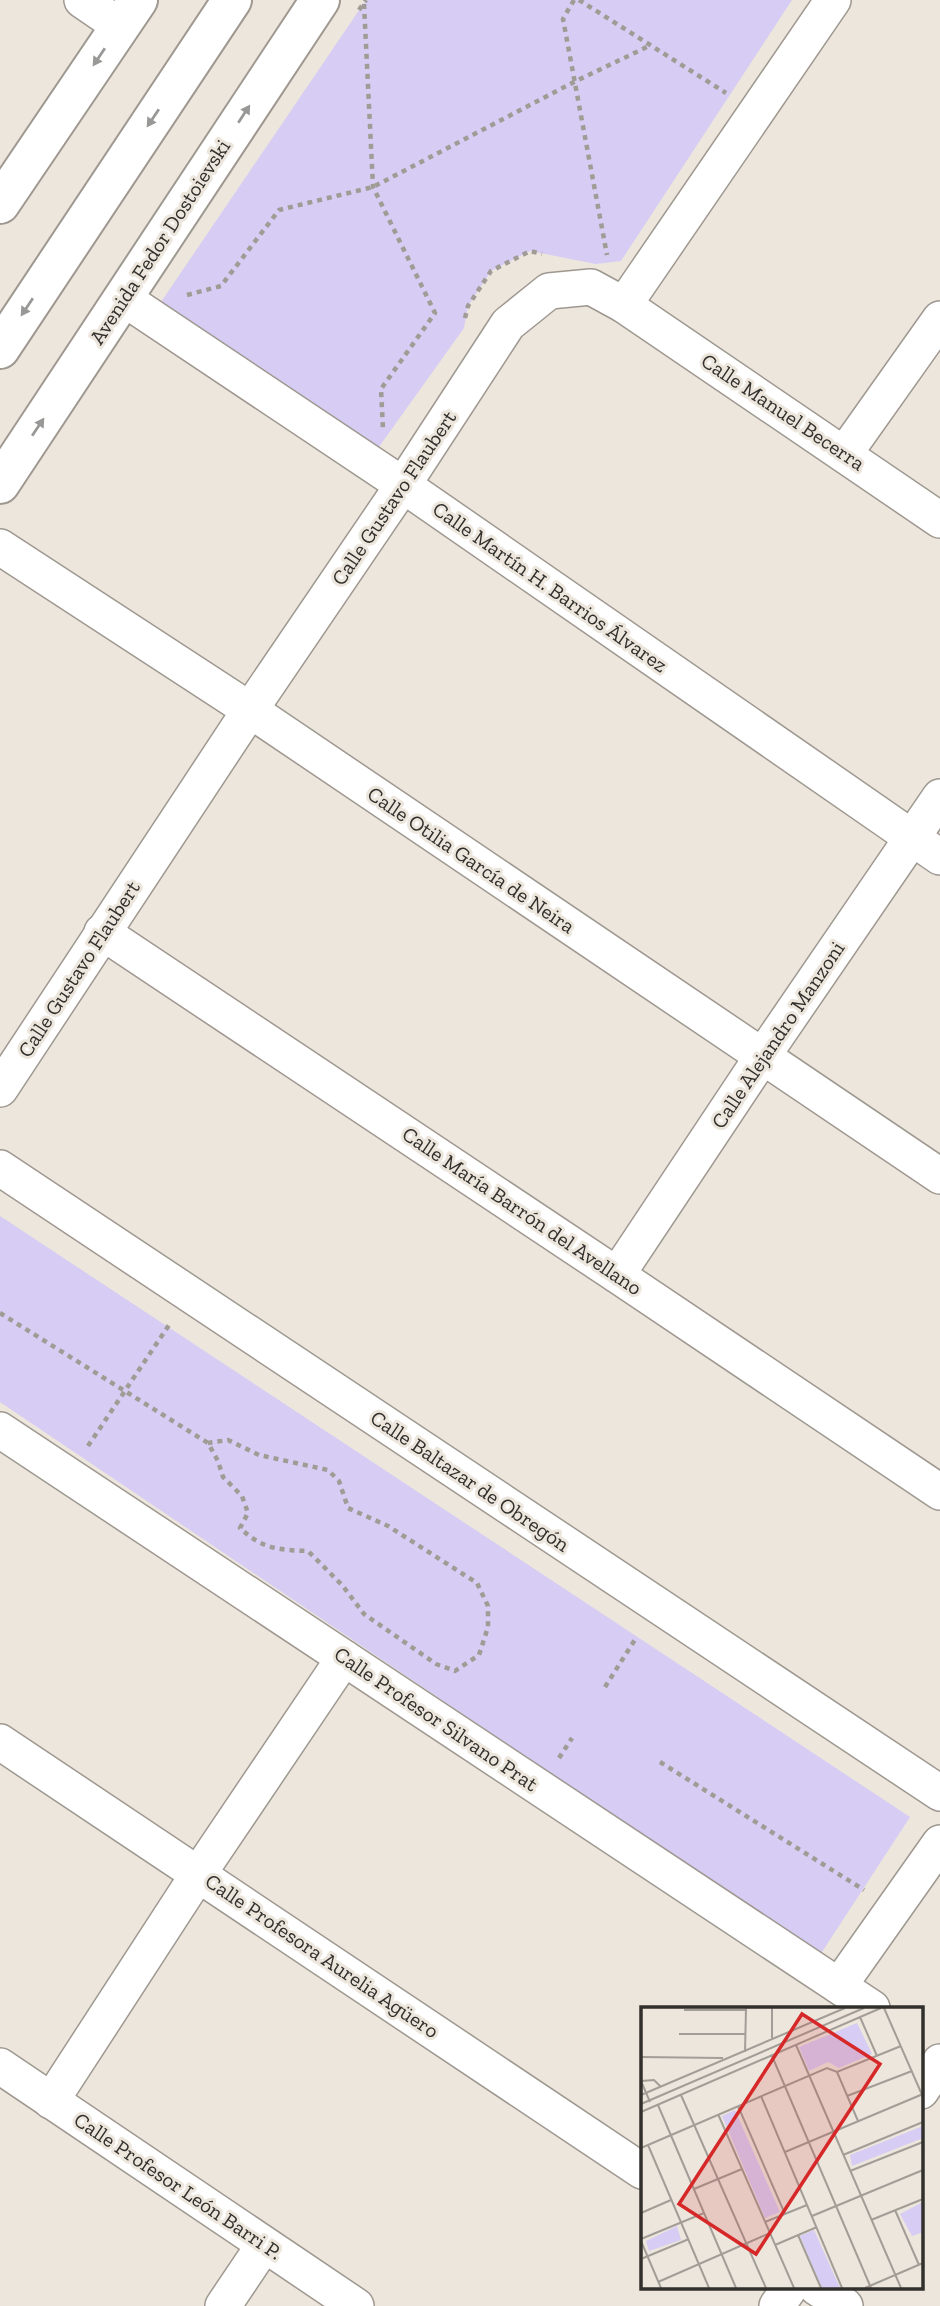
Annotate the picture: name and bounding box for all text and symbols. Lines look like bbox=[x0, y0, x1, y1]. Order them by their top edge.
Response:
one-way arrow bbox=[93, 47, 106, 66]
one-way arrow bbox=[238, 105, 251, 124]
one-way arrow bbox=[147, 108, 160, 128]
street label: Avenida Fedor Dostoievski bbox=[84, 135, 235, 349]
one-way arrow bbox=[21, 298, 34, 317]
street label: Calle Manuel Becerra bbox=[697, 348, 870, 476]
street label: Calle Gustavo Flaubert bbox=[326, 405, 461, 590]
one-way arrow bbox=[31, 417, 44, 436]
street label: Calle Martín H. Barrios Álvarez bbox=[428, 496, 673, 678]
street label: Calle Otilia García de Neira bbox=[363, 781, 580, 938]
street label: Calle Gustavo Flaubert bbox=[12, 876, 145, 1062]
street label: Calle Alejandro Manzoni bbox=[706, 936, 850, 1134]
street label: Calle María Barrón del Avellano bbox=[398, 1121, 647, 1300]
street label: Calle Baltazar de Obregón bbox=[366, 1405, 575, 1557]
street label: Calle Profesor Silvano Prat bbox=[330, 1641, 543, 1796]
street label: Calle Profesora Aurelia Agüero bbox=[201, 1868, 444, 2043]
inset map bbox=[641, 2007, 922, 2288]
street label: Calle Profesor León Barri P. bbox=[69, 2107, 287, 2265]

